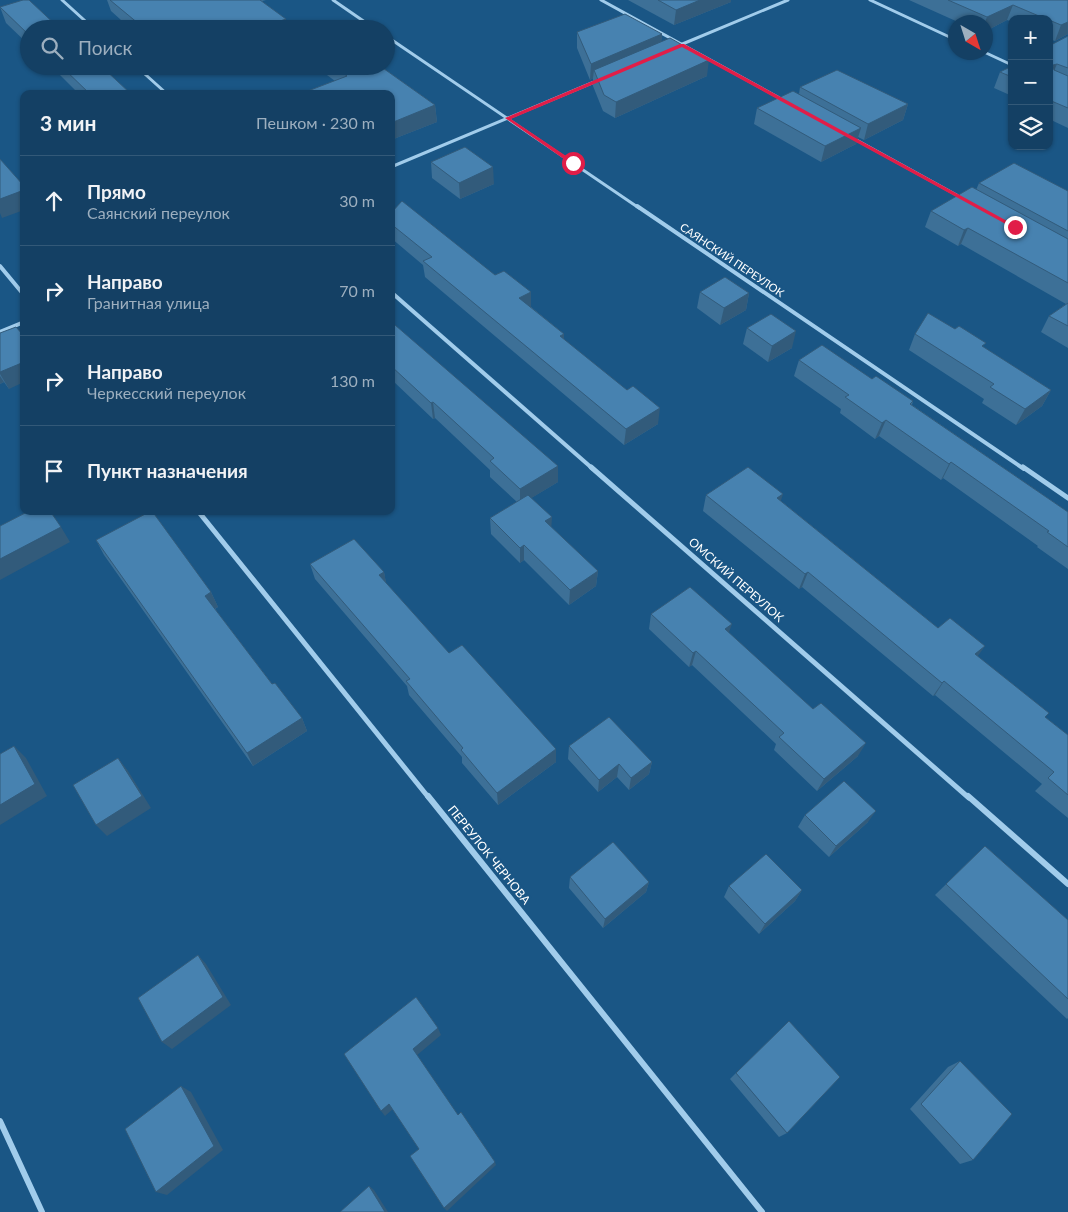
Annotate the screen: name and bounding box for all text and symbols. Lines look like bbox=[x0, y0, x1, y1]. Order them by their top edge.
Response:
north arrow bbox=[948, 15, 993, 60]
map controls bbox=[1008, 15, 1053, 150]
button: + bbox=[1008, 15, 1053, 60]
search box bbox=[20, 20, 395, 75]
icon: search bbox=[38, 34, 66, 62]
text: Поиск bbox=[78, 36, 132, 59]
button: − bbox=[1008, 60, 1053, 105]
button: layers bbox=[1008, 105, 1053, 150]
text: 3 мин bbox=[40, 110, 97, 135]
text: Пешком · 230 m bbox=[256, 113, 375, 132]
route start bbox=[562, 152, 585, 175]
text: Прямо bbox=[87, 180, 146, 203]
icon: ahead bbox=[40, 187, 68, 215]
text: 30 m bbox=[339, 191, 375, 210]
text: Саянский переулок bbox=[87, 203, 230, 222]
route end bbox=[1004, 216, 1027, 239]
street label: САЯНСКИЙ ПЕРЕУЛОК bbox=[678, 220, 787, 300]
text: Направо bbox=[87, 270, 163, 293]
icon: right bbox=[40, 277, 68, 305]
text: 70 m bbox=[339, 281, 375, 300]
text: Гранитная улица bbox=[87, 293, 210, 312]
text: Направо bbox=[87, 360, 163, 383]
icon: right bbox=[40, 367, 68, 395]
text: 130 m bbox=[330, 371, 375, 390]
text: Черкесский переулок bbox=[87, 383, 246, 402]
icon: arrive bbox=[40, 457, 68, 485]
text: Пункт назначения bbox=[87, 459, 248, 482]
street label: ОМСКИЙ ПЕРЕУЛОК bbox=[686, 534, 787, 625]
street label: ПЕРЕУЛОК ЧЕРНОВА bbox=[445, 802, 534, 908]

